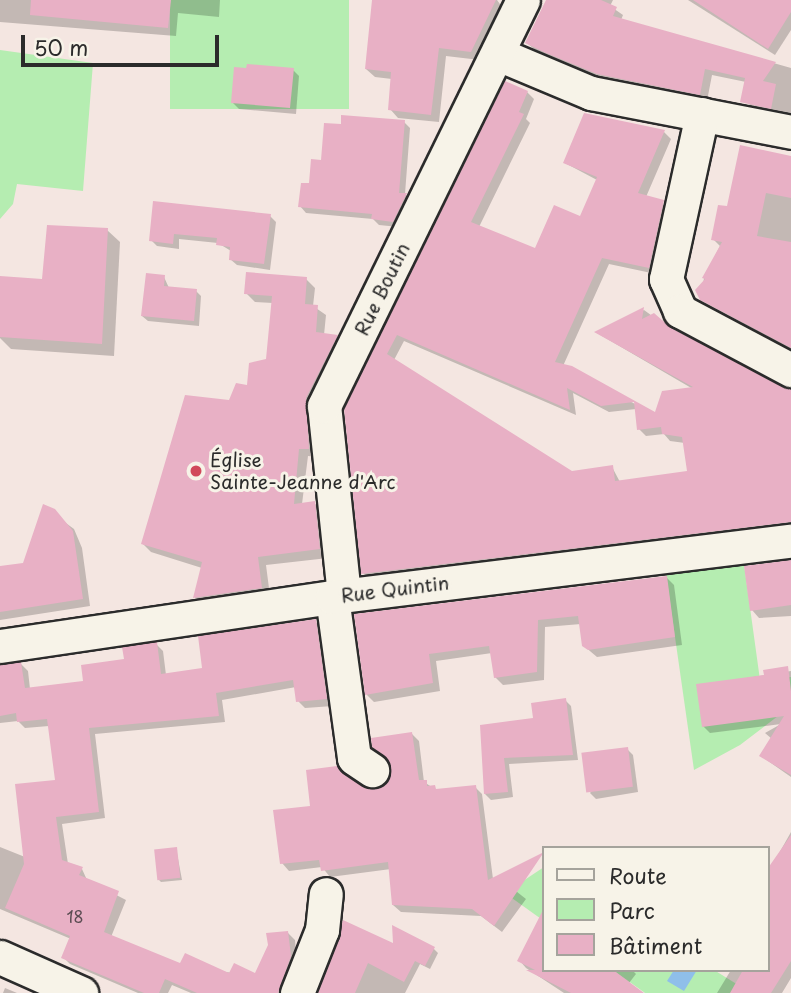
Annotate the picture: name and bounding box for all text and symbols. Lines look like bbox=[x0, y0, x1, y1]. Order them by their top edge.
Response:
scale bar bbox=[24, 21, 222, 65]
text: 50 m bbox=[34, 31, 88, 63]
street label: Rue Boutin bbox=[349, 238, 415, 340]
place label: Église Sainte-Jeanne d'Arc bbox=[210, 449, 395, 493]
marker: Église Sainte-Jeanne d'Arc bbox=[188, 463, 204, 479]
street label: Rue Quintin bbox=[340, 571, 450, 607]
legend bbox=[542, 846, 770, 972]
text: Route bbox=[609, 859, 667, 891]
text: Parc bbox=[609, 894, 655, 926]
house number: 18 bbox=[66, 906, 84, 926]
text: Bâtiment bbox=[609, 929, 702, 961]

